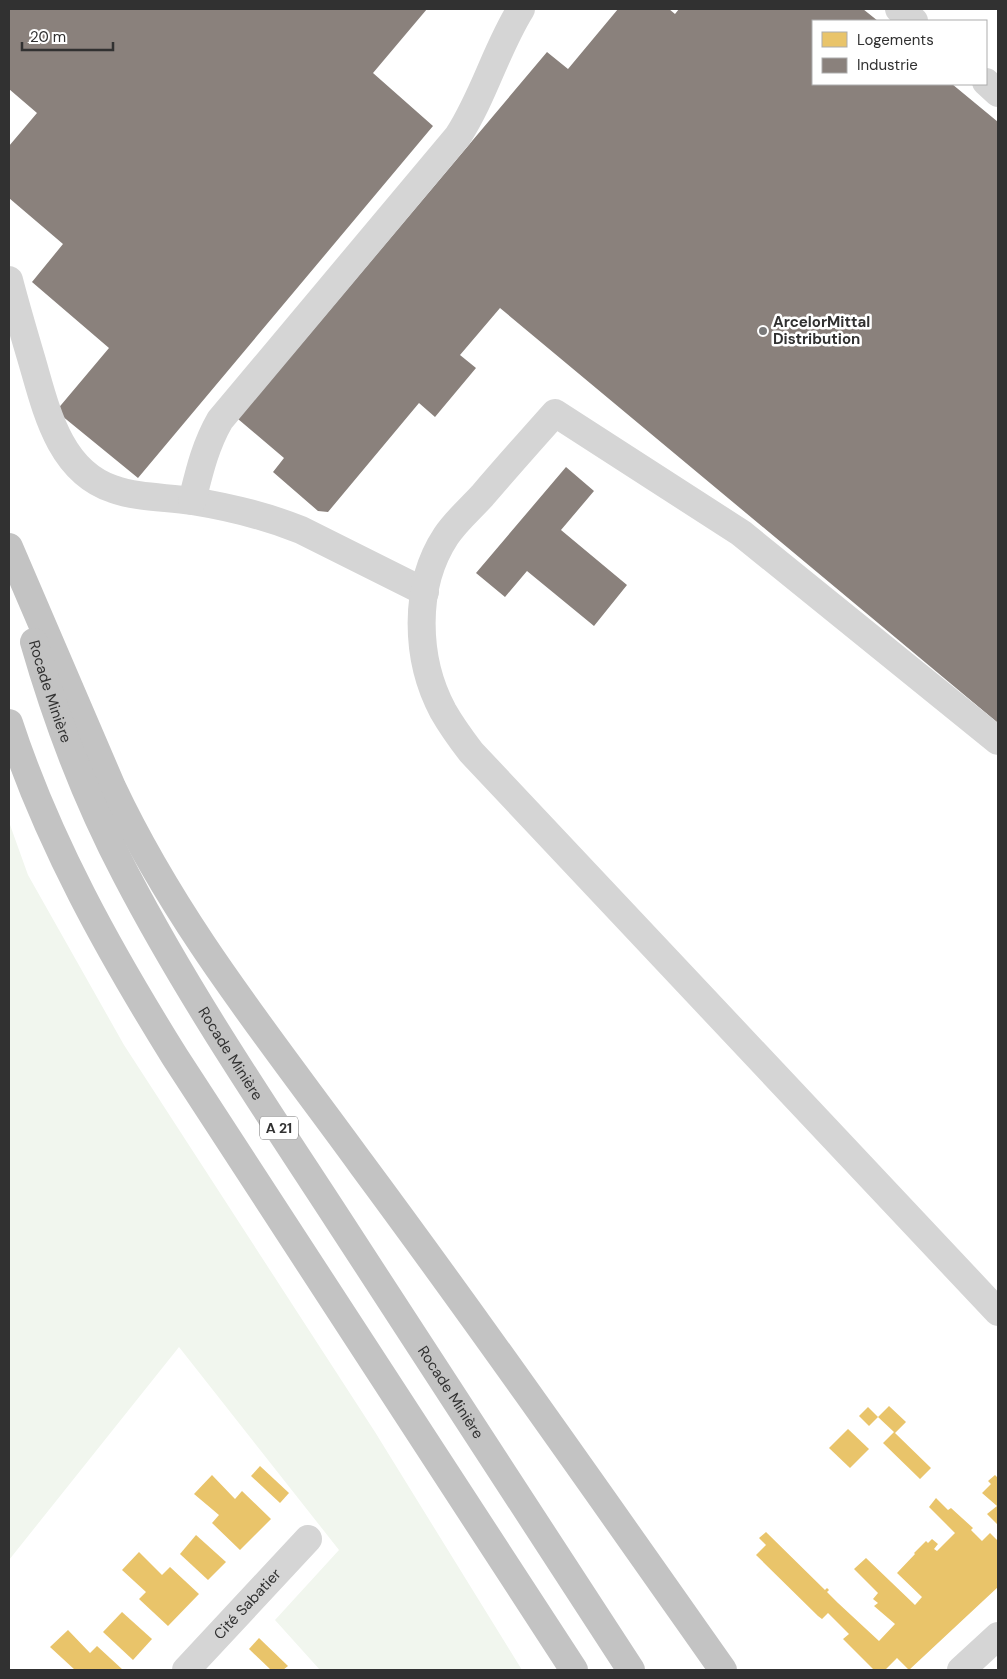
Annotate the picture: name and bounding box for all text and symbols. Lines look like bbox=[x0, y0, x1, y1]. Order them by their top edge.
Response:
scale bar bbox=[22, 20, 114, 52]
legend bbox=[812, 20, 987, 85]
text: 20 m bbox=[30, 27, 66, 47]
text: Logements bbox=[857, 30, 934, 50]
text: Industrie bbox=[857, 55, 918, 75]
place label: ArcelorMittal Distribution bbox=[773, 312, 870, 349]
marker: ArcelorMittal Distribution bbox=[757, 325, 769, 337]
street label: Rocade Minière bbox=[24, 638, 76, 746]
street label: Rocade Minière bbox=[194, 1003, 268, 1104]
road number: A 21 bbox=[260, 1116, 298, 1140]
street label: Rocade Minière bbox=[413, 1342, 488, 1443]
street label: Cité Sabatier bbox=[209, 1564, 286, 1644]

